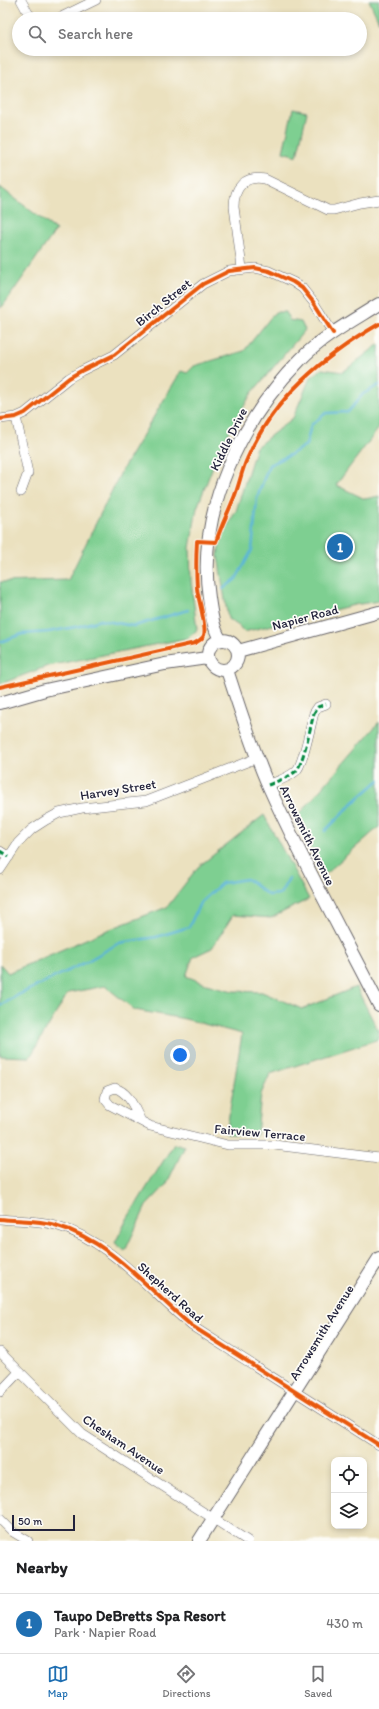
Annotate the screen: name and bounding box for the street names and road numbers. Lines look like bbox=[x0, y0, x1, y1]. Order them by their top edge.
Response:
street label: Birch Street bbox=[133, 275, 194, 329]
street label: Kiddle Drive bbox=[207, 405, 250, 473]
street label: Napier Road bbox=[270, 601, 340, 633]
street label: Harvey Street bbox=[79, 776, 157, 803]
street label: Arrowsmith Avenue bbox=[277, 783, 338, 888]
street label: Fairview Terrace bbox=[214, 1121, 306, 1144]
street label: Shepherd Road bbox=[135, 1259, 207, 1326]
street label: Arrowsmith Avenue bbox=[286, 1282, 357, 1383]
street label: Chesham Avenue bbox=[80, 1411, 168, 1477]

